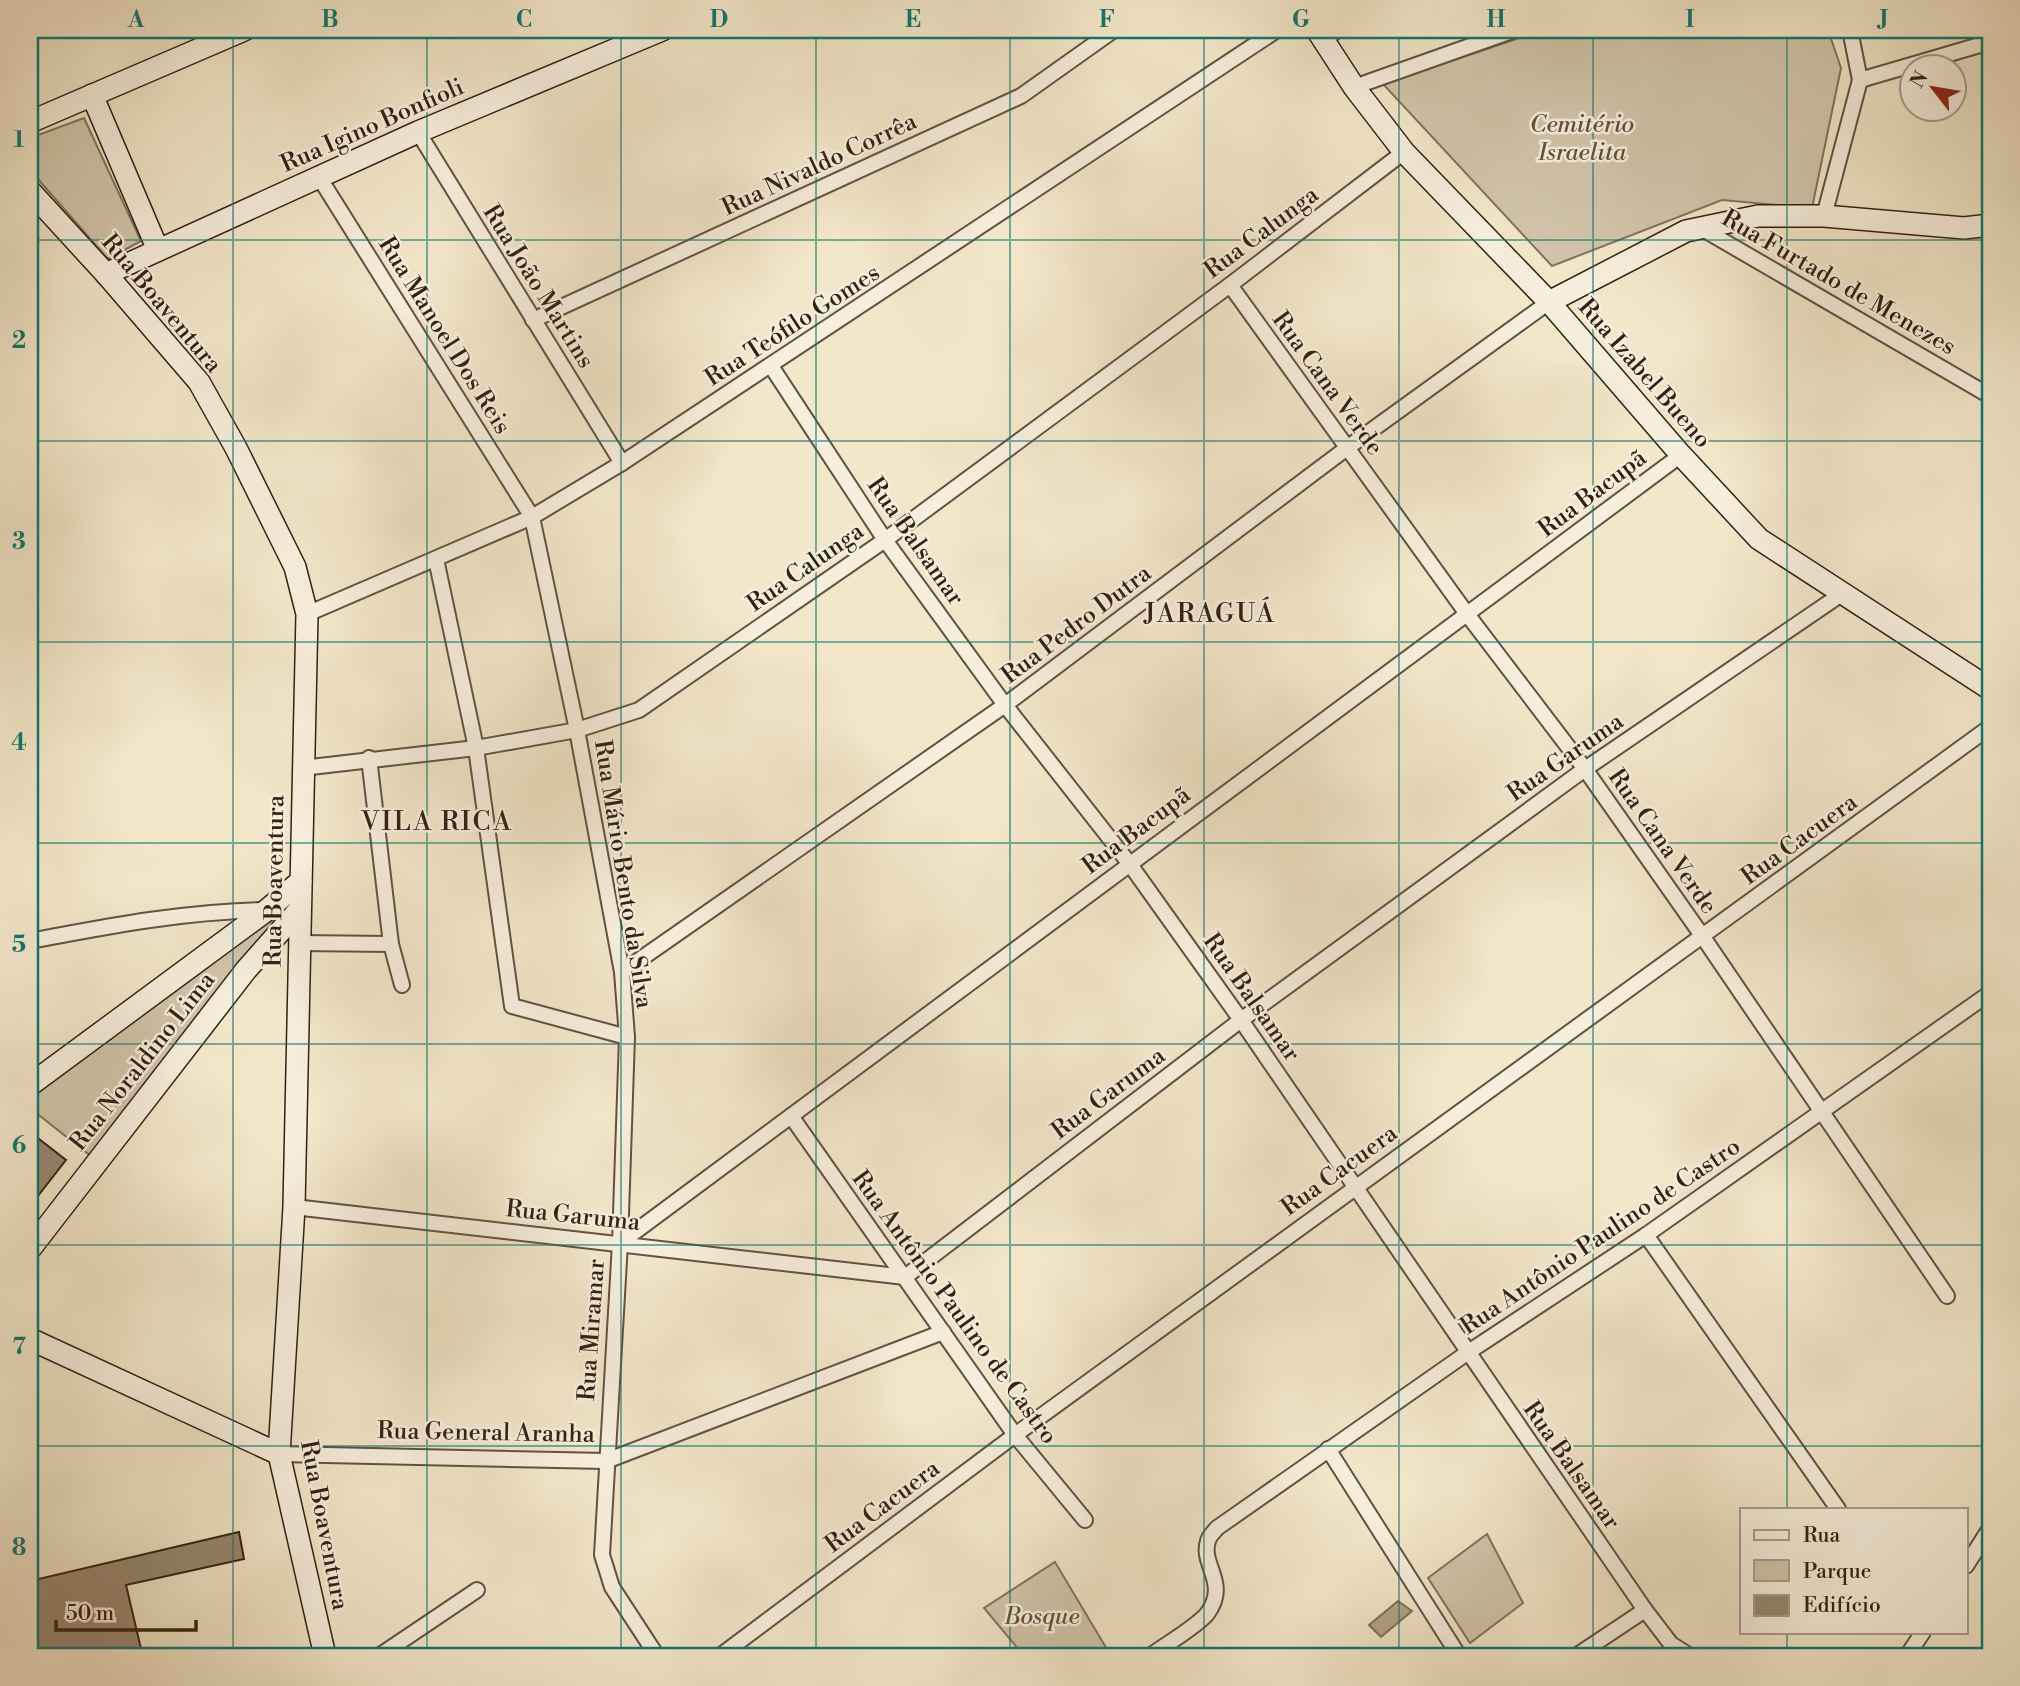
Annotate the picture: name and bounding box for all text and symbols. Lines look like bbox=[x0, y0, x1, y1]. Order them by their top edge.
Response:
text: A bbox=[127, 6, 145, 34]
text: B bbox=[321, 6, 339, 34]
text: C bbox=[516, 6, 532, 34]
text: D bbox=[710, 6, 728, 34]
text: E bbox=[905, 6, 921, 34]
text: F bbox=[1099, 6, 1115, 34]
text: G bbox=[1292, 6, 1310, 34]
text: H bbox=[1487, 6, 1506, 34]
text: I bbox=[1686, 6, 1695, 34]
text: J bbox=[1877, 6, 1889, 34]
north arrow bbox=[1898, 52, 1968, 122]
text: N bbox=[1905, 67, 1933, 92]
street label: Rua Igino Bonfioli bbox=[276, 72, 469, 180]
street label: Rua Nivaldo Corrêa bbox=[717, 106, 922, 223]
park label: Cemitério Israelita bbox=[1530, 110, 1634, 168]
text: 1 bbox=[13, 126, 25, 154]
street label: Rua Calunga bbox=[1198, 179, 1325, 286]
street label: Rua João Martins bbox=[476, 199, 601, 374]
street label: Rua Furtado de Menezes bbox=[1716, 204, 1961, 362]
street label: Rua Boaventura bbox=[94, 228, 229, 380]
street label: Rua Manoel Dos Reis bbox=[371, 231, 517, 440]
street label: Rua Teófilo Gomes bbox=[700, 258, 886, 394]
street label: Rua Izabel Bueno bbox=[1571, 293, 1717, 455]
street label: Rua Cana Verde bbox=[1265, 306, 1389, 461]
text: 2 bbox=[12, 327, 26, 355]
street label: Rua Bacupã bbox=[1532, 443, 1653, 544]
street label: Rua Balsamar bbox=[860, 472, 970, 611]
street label: Rua Calunga bbox=[741, 516, 870, 619]
text: 3 bbox=[12, 528, 26, 556]
street label: Rua Pedro Dutra bbox=[996, 558, 1158, 691]
district label: JARAGUÁ bbox=[1143, 596, 1276, 630]
street label: Rua Garuma bbox=[1502, 706, 1630, 809]
text: 4 bbox=[11, 729, 27, 757]
street label: Rua Mário Bento da Silva bbox=[587, 738, 659, 1011]
street label: Rua Cana Verde bbox=[1601, 763, 1723, 920]
street label: Rua Bacupã bbox=[1076, 780, 1197, 881]
street label: Rua Cacuera bbox=[1736, 787, 1864, 892]
street label: Rua Boaventura bbox=[258, 794, 292, 967]
district label: VILA RICA bbox=[360, 806, 513, 838]
street label: Rua Balsamar bbox=[1196, 928, 1306, 1067]
text: 5 bbox=[12, 931, 26, 959]
street label: Rua Noraldino Lima bbox=[63, 965, 223, 1157]
street label: Rua Garuma bbox=[1046, 1041, 1172, 1146]
street label: Rua Cacuera bbox=[1276, 1118, 1404, 1223]
text: 6 bbox=[12, 1132, 26, 1160]
street label: Rua Antônio Paulino de Castro bbox=[1455, 1132, 1746, 1342]
street label: Rua Antônio Paulino de Castro bbox=[845, 1165, 1064, 1450]
street label: Rua Garuma bbox=[504, 1194, 642, 1238]
street label: Rua Miramar bbox=[572, 1258, 612, 1402]
text: 7 bbox=[12, 1333, 26, 1361]
street label: Rua Balsamar bbox=[1516, 1396, 1626, 1535]
street label: Rua General Aranha bbox=[377, 1416, 596, 1450]
street label: Rua Boaventura bbox=[293, 1438, 355, 1613]
street label: Rua Cacuera bbox=[819, 1453, 947, 1560]
legend bbox=[1740, 1508, 1968, 1634]
text: Rua bbox=[1803, 1523, 1840, 1549]
text: 8 bbox=[12, 1534, 26, 1562]
text: Parque bbox=[1803, 1559, 1871, 1585]
scale bar bbox=[56, 1588, 196, 1632]
text: Edifício bbox=[1803, 1593, 1881, 1619]
text: 50 m bbox=[66, 1601, 114, 1627]
park label: Bosque bbox=[1003, 1602, 1080, 1632]

